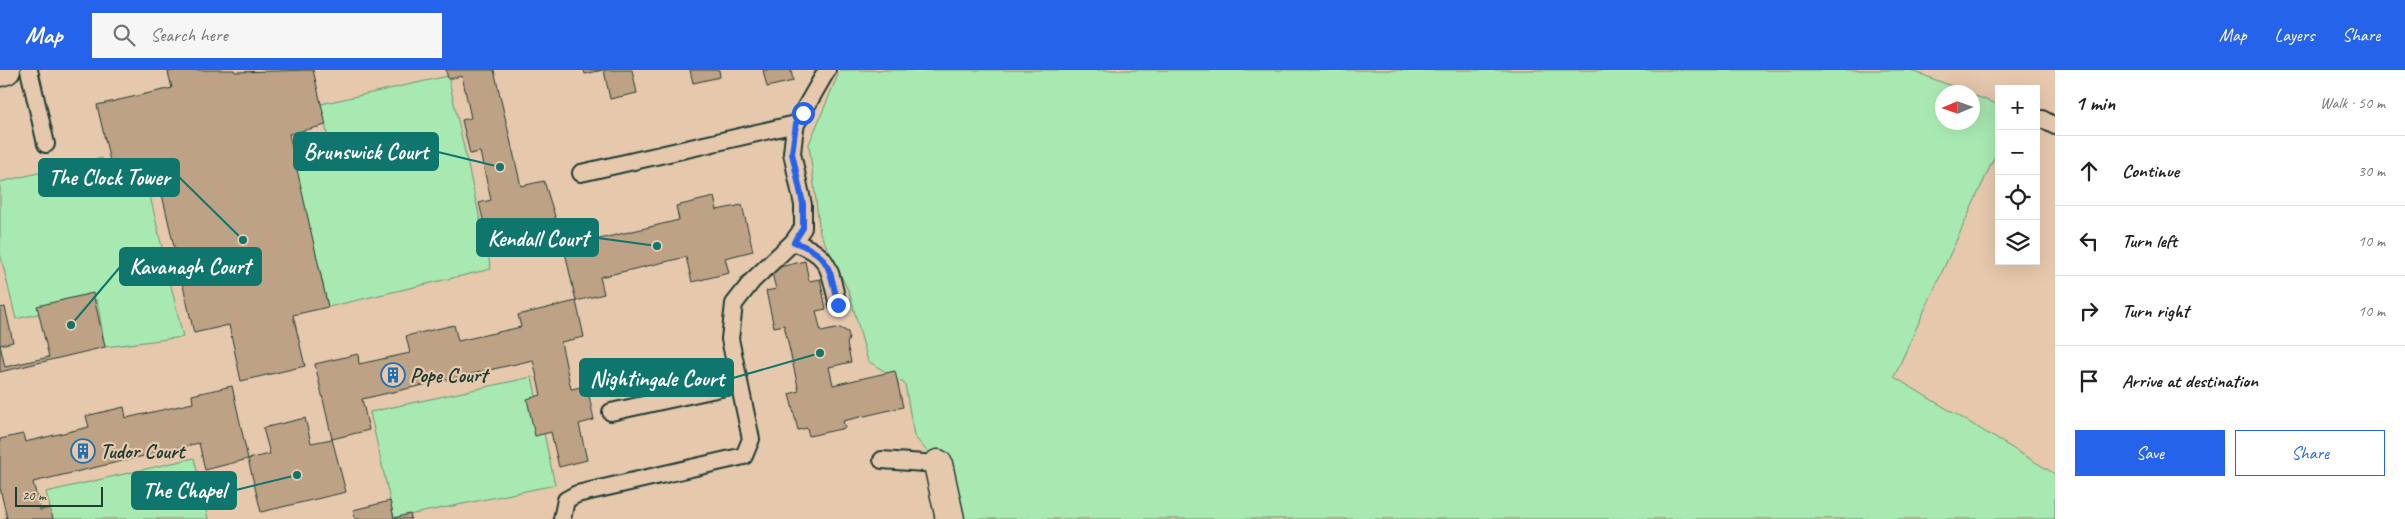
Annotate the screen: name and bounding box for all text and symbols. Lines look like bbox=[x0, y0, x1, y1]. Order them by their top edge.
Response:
search box bbox=[92, 13, 442, 58]
text: Map bbox=[25, 20, 62, 50]
icon: search bbox=[110, 21, 138, 49]
text: Search here bbox=[150, 23, 228, 47]
text: Map bbox=[2219, 24, 2247, 46]
text: Layers bbox=[2275, 24, 2314, 46]
text: Share bbox=[2342, 24, 2380, 46]
north arrow bbox=[1935, 85, 1980, 130]
map controls bbox=[1995, 85, 2040, 265]
button: + bbox=[1995, 85, 2040, 130]
text: 1 min bbox=[2075, 90, 2115, 116]
text: Walk · 50 m bbox=[2320, 93, 2385, 113]
route start bbox=[792, 102, 815, 125]
button: − bbox=[1995, 130, 2040, 175]
callout: Brunswick Court bbox=[294, 133, 438, 170]
text: Brunswick Court bbox=[304, 138, 431, 166]
icon: ahead bbox=[2075, 157, 2103, 185]
callout: The Clock Tower bbox=[39, 159, 179, 196]
text: Continue bbox=[2122, 159, 2179, 183]
text: 30 m bbox=[2358, 161, 2385, 181]
text: The Clock Tower bbox=[48, 164, 172, 192]
button: locate bbox=[1995, 175, 2040, 220]
callout: Kendall Court bbox=[477, 219, 598, 256]
button: layers bbox=[1995, 220, 2040, 265]
text: Kendall Court bbox=[488, 225, 592, 253]
icon: left bbox=[2075, 227, 2103, 255]
text: Turn left bbox=[2122, 229, 2177, 253]
text: 10 m bbox=[2358, 231, 2385, 251]
callout: Kavanagh Court bbox=[120, 248, 261, 285]
text: Kavanagh Court bbox=[130, 253, 254, 281]
route end bbox=[827, 294, 850, 317]
icon: right bbox=[2075, 297, 2103, 325]
text: Turn right bbox=[2122, 299, 2189, 323]
text: 10 m bbox=[2358, 301, 2385, 321]
callout: Nightingale Court bbox=[580, 359, 733, 396]
building icon: Pope Court bbox=[380, 362, 406, 388]
place label: Pope Court bbox=[410, 362, 490, 388]
text: Nightingale Court bbox=[590, 365, 727, 393]
icon: arrive bbox=[2075, 367, 2103, 395]
text: Arrive at destination bbox=[2122, 369, 2258, 393]
button: Save bbox=[2075, 430, 2225, 476]
button: Share bbox=[2235, 430, 2385, 476]
building icon: Tudor Court bbox=[70, 438, 96, 464]
place label: Tudor Court bbox=[100, 438, 186, 464]
callout: The Chapel bbox=[132, 472, 236, 509]
text: The Chapel bbox=[142, 477, 230, 505]
scale bar bbox=[15, 484, 102, 507]
text: 20 m bbox=[22, 487, 46, 504]

